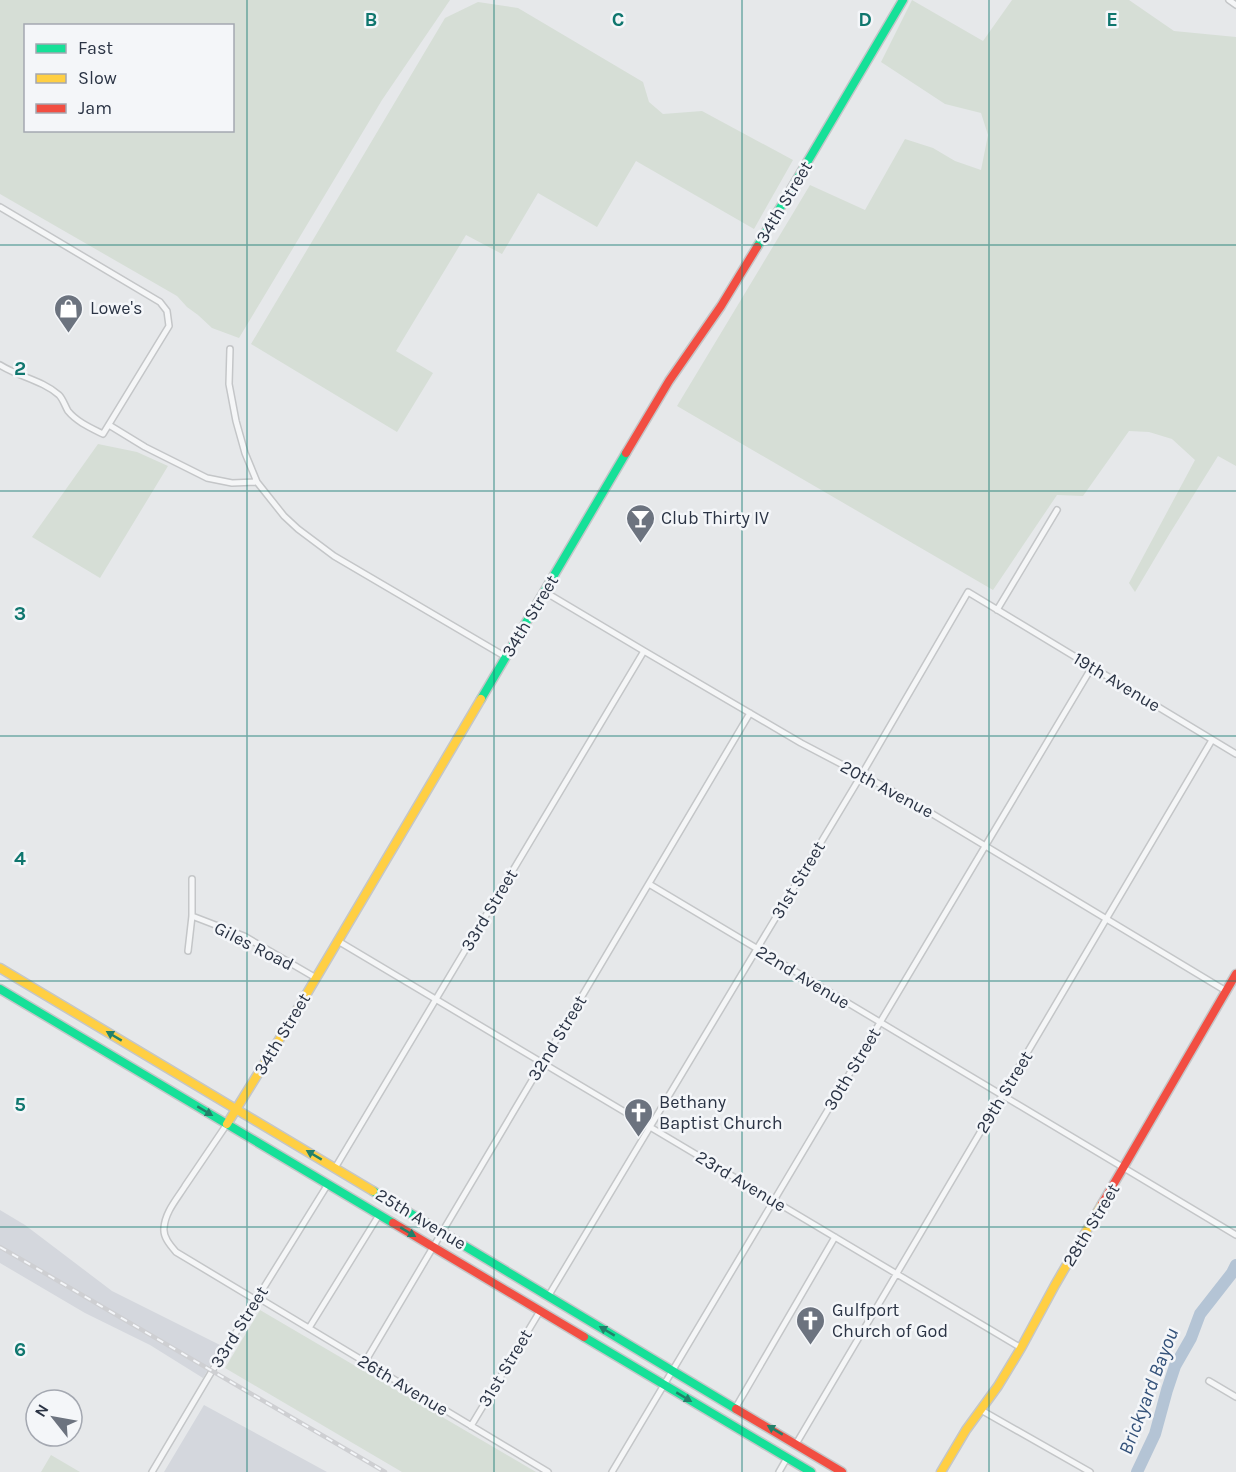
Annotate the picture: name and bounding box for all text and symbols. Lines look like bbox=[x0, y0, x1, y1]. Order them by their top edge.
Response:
text: B bbox=[365, 8, 377, 31]
text: C bbox=[612, 8, 624, 31]
text: D bbox=[858, 8, 872, 31]
text: E bbox=[1106, 8, 1118, 31]
legend bbox=[24, 24, 234, 132]
text: Fast bbox=[78, 37, 113, 59]
text: Slow bbox=[78, 67, 117, 89]
text: Jam bbox=[78, 97, 112, 119]
street label: 34th Street bbox=[751, 157, 817, 247]
shop icon: Lowe's bbox=[53, 292, 85, 334]
place label: Lowe's bbox=[90, 297, 142, 319]
text: 2 bbox=[14, 357, 26, 380]
bar icon: Club Thirty IV bbox=[624, 502, 656, 544]
place label: Club Thirty IV bbox=[661, 507, 769, 529]
street label: 34th Street bbox=[497, 571, 563, 661]
text: 3 bbox=[14, 602, 26, 625]
street label: 19th Avenue bbox=[1070, 647, 1164, 717]
street label: 20th Avenue bbox=[837, 755, 937, 823]
street label: 31st Street bbox=[766, 837, 830, 923]
text: 4 bbox=[14, 847, 26, 870]
street label: 33rd Street bbox=[456, 865, 522, 955]
street label: Giles Road bbox=[211, 917, 297, 975]
street label: 22nd Avenue bbox=[752, 940, 854, 1014]
street label: 34th Street bbox=[249, 989, 315, 1079]
street label: 32nd Street bbox=[523, 991, 591, 1085]
street label: 30th Street bbox=[819, 1023, 885, 1114]
one-way arrow bbox=[106, 1030, 122, 1041]
street label: 29th Street bbox=[971, 1047, 1037, 1137]
place label: Bethany Baptist Church bbox=[659, 1091, 783, 1134]
text: 5 bbox=[14, 1093, 26, 1116]
church icon: Bethany Baptist Church bbox=[622, 1096, 654, 1138]
one-way arrow bbox=[197, 1105, 213, 1116]
street label: 23rd Avenue bbox=[692, 1145, 790, 1217]
one-way arrow bbox=[305, 1151, 322, 1161]
street label: 28th Street bbox=[1058, 1179, 1124, 1270]
street label: 25th Avenue bbox=[372, 1183, 470, 1255]
one-way arrow bbox=[400, 1227, 416, 1238]
street label: 33rd Street bbox=[205, 1282, 273, 1372]
place label: Gulfport Church of God bbox=[832, 1299, 948, 1342]
church icon: Gulfport Church of God bbox=[795, 1304, 827, 1346]
street label: 31st Street bbox=[473, 1325, 537, 1411]
one-way arrow bbox=[599, 1325, 615, 1336]
water label: Brickyard Bayou bbox=[1114, 1325, 1183, 1458]
text: 6 bbox=[14, 1338, 26, 1361]
street label: 26th Avenue bbox=[354, 1349, 452, 1421]
north arrow bbox=[24, 1388, 84, 1448]
one-way arrow bbox=[676, 1391, 692, 1402]
text: N bbox=[30, 1401, 53, 1420]
one-way arrow bbox=[767, 1425, 783, 1436]

